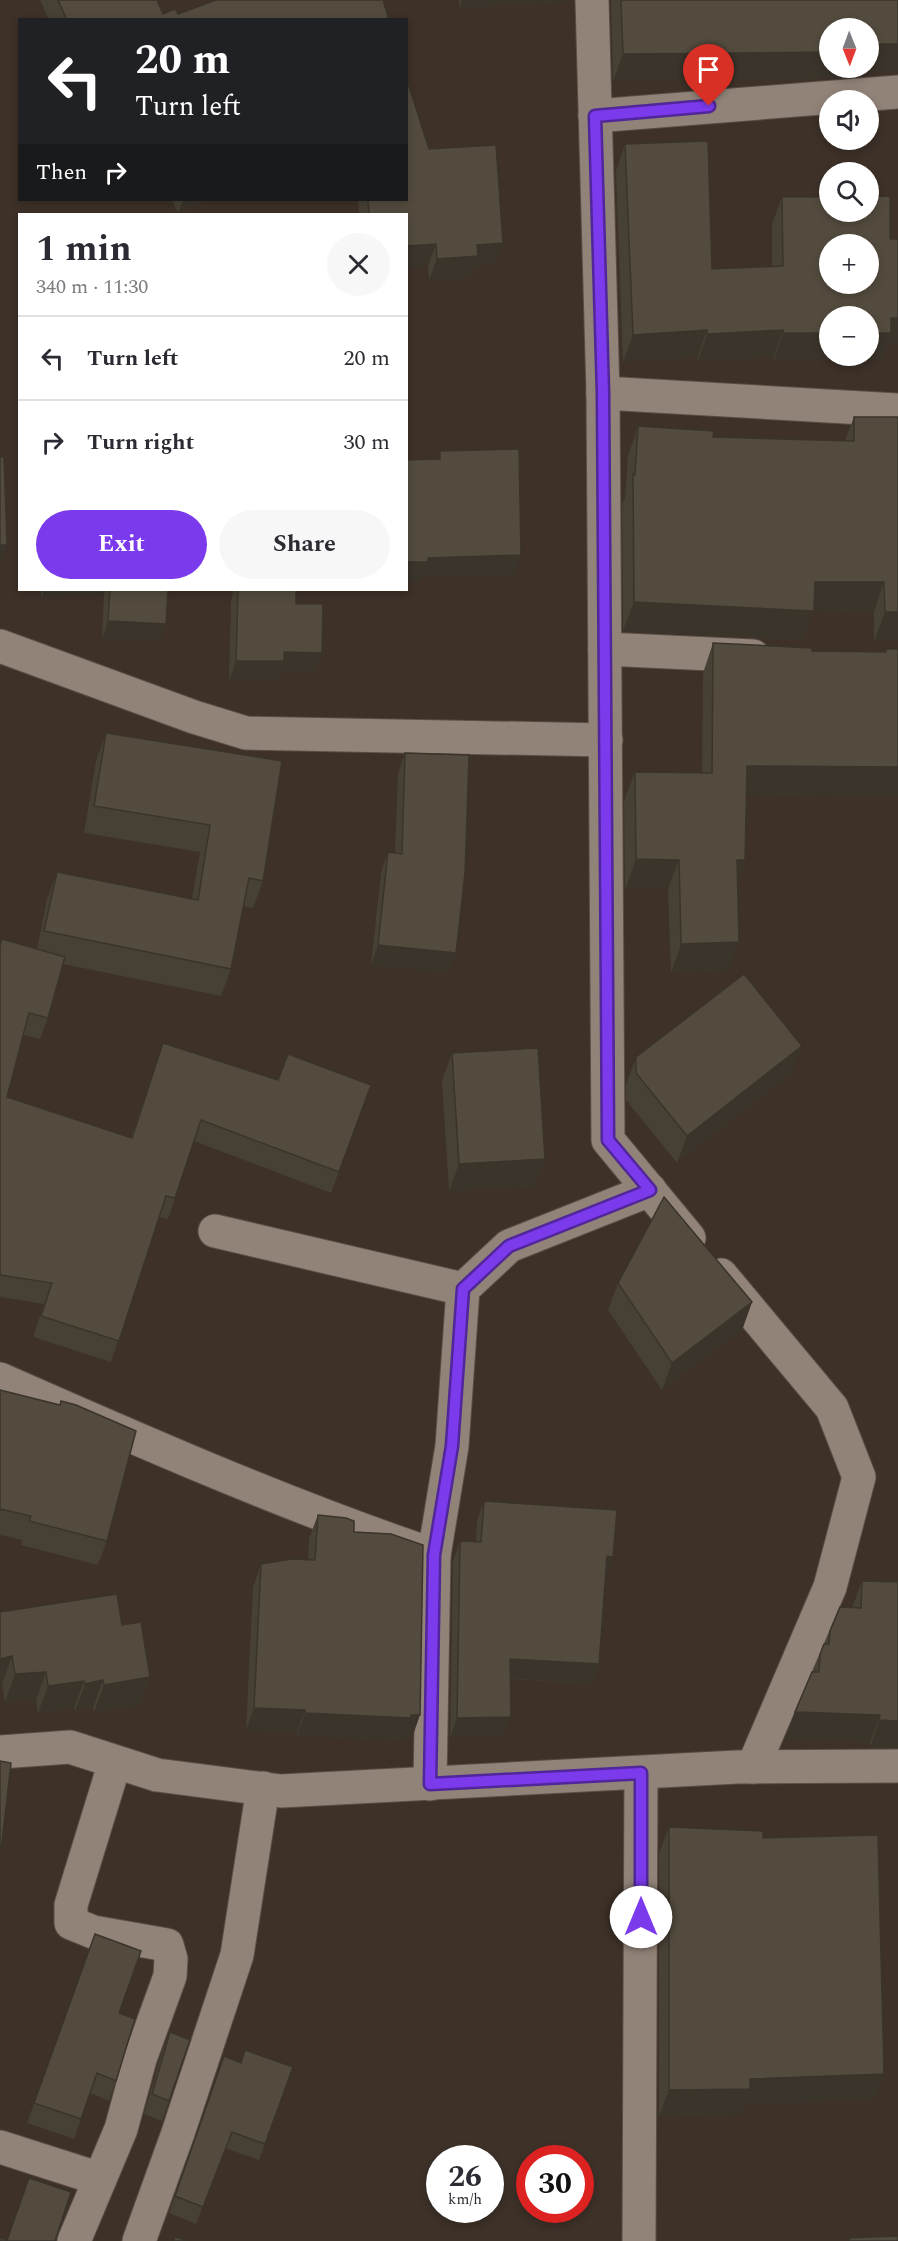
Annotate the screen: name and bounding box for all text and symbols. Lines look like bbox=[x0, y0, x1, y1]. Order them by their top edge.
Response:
north arrow bbox=[819, 18, 879, 78]
map controls bbox=[819, 18, 879, 366]
text: 20 m bbox=[135, 29, 230, 92]
icon: left bbox=[36, 42, 114, 120]
pin bbox=[683, 44, 734, 106]
icon: arrive bbox=[692, 53, 725, 86]
text: Turn left bbox=[135, 86, 241, 128]
button: sound bbox=[819, 90, 879, 150]
text: Then bbox=[36, 156, 87, 189]
icon: right bbox=[99, 156, 132, 189]
button: search bbox=[819, 162, 879, 222]
text: 1 min bbox=[36, 222, 132, 277]
button: close bbox=[327, 233, 390, 296]
button: + bbox=[819, 234, 879, 294]
text: 340 m · 11:30 bbox=[36, 272, 148, 302]
button: − bbox=[819, 306, 879, 366]
icon: left bbox=[36, 342, 69, 375]
text: Turn left bbox=[87, 342, 179, 375]
text: 20 m bbox=[344, 342, 390, 375]
icon: right bbox=[36, 426, 69, 459]
text: Turn right bbox=[87, 426, 194, 459]
text: 30 m bbox=[344, 426, 390, 459]
button: Exit bbox=[36, 510, 207, 579]
button: Share bbox=[219, 510, 390, 579]
position arrow bbox=[609, 1885, 673, 1949]
speed limit sign: 30 bbox=[516, 2145, 594, 2223]
text: 26 bbox=[448, 2154, 482, 2200]
text: km/h bbox=[448, 2188, 482, 2211]

